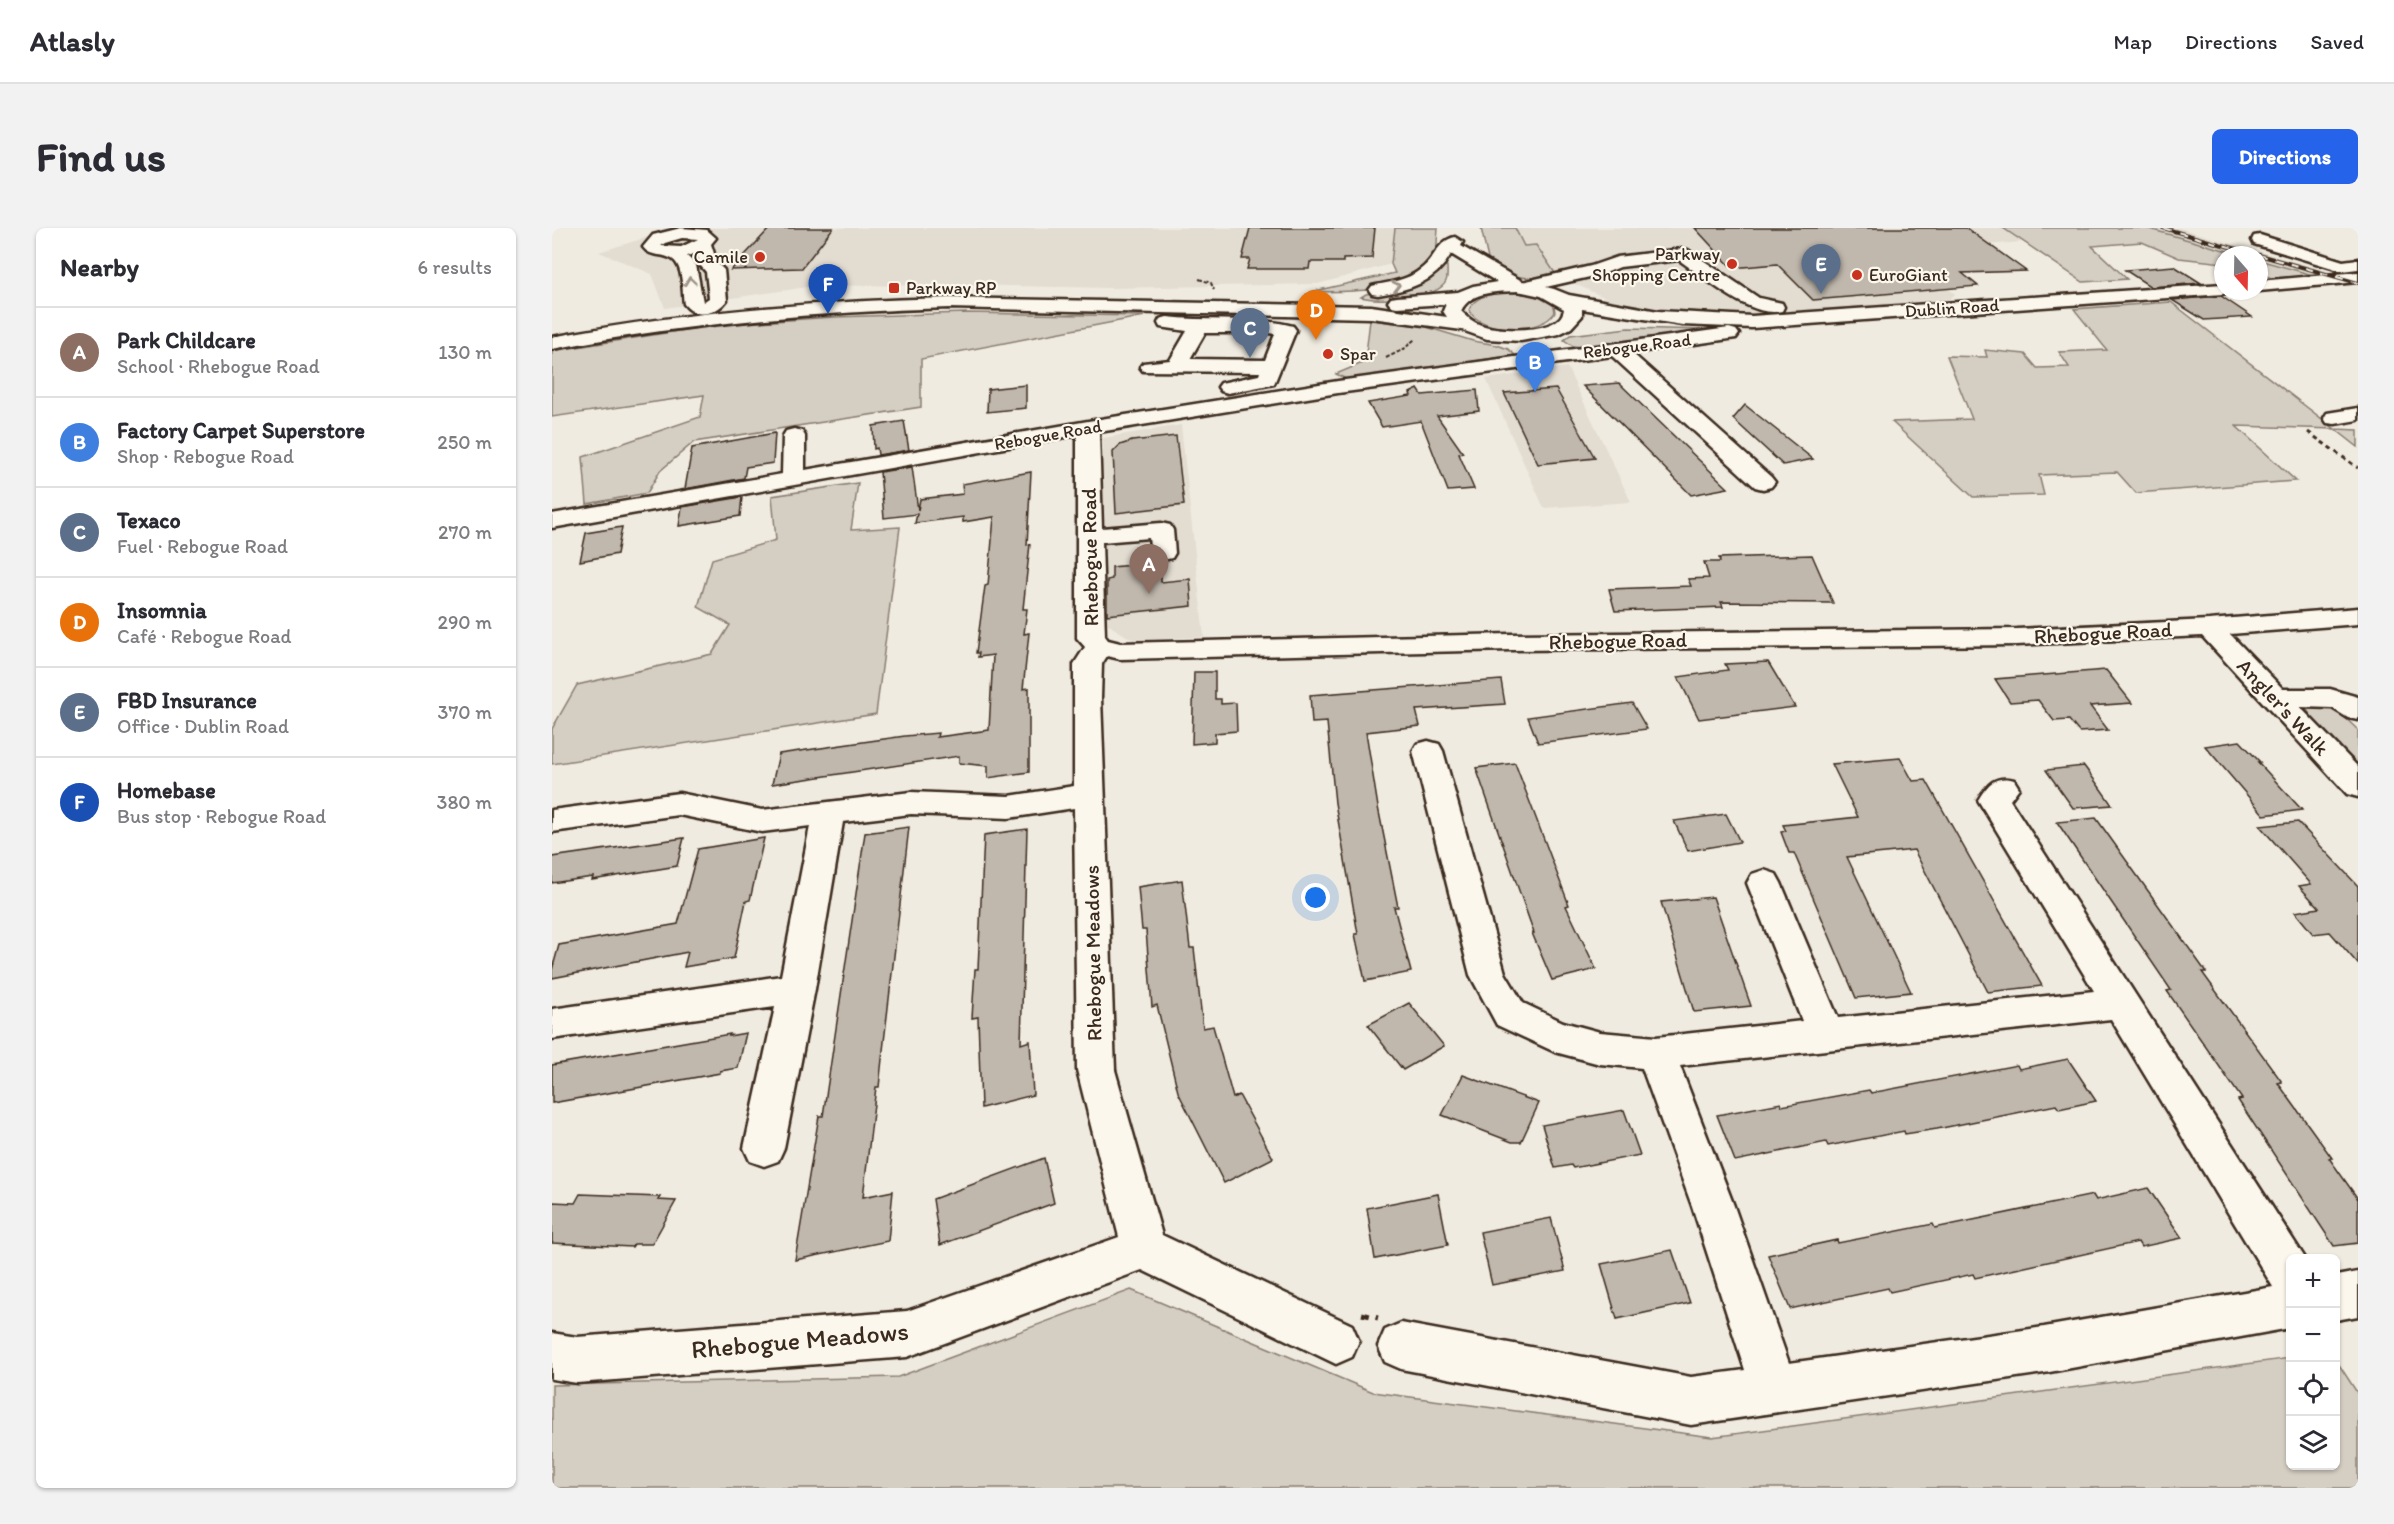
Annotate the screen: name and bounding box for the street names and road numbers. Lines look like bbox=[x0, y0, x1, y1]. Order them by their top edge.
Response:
street label: Dublin Road bbox=[1904, 294, 2000, 322]
street label: Rebogue Road bbox=[1582, 328, 1692, 364]
street label: Rebogue Road bbox=[992, 415, 1104, 455]
street label: Rhebogue Road bbox=[1076, 487, 1103, 627]
street label: Rhebogue Road bbox=[2033, 616, 2173, 649]
street label: Rhebogue Road bbox=[1548, 627, 1688, 654]
street label: Angler's Walk bbox=[2232, 653, 2335, 760]
street label: Rhebogue Meadows bbox=[1078, 865, 1107, 1041]
street label: Rhebogue Meadows bbox=[690, 1315, 910, 1365]

